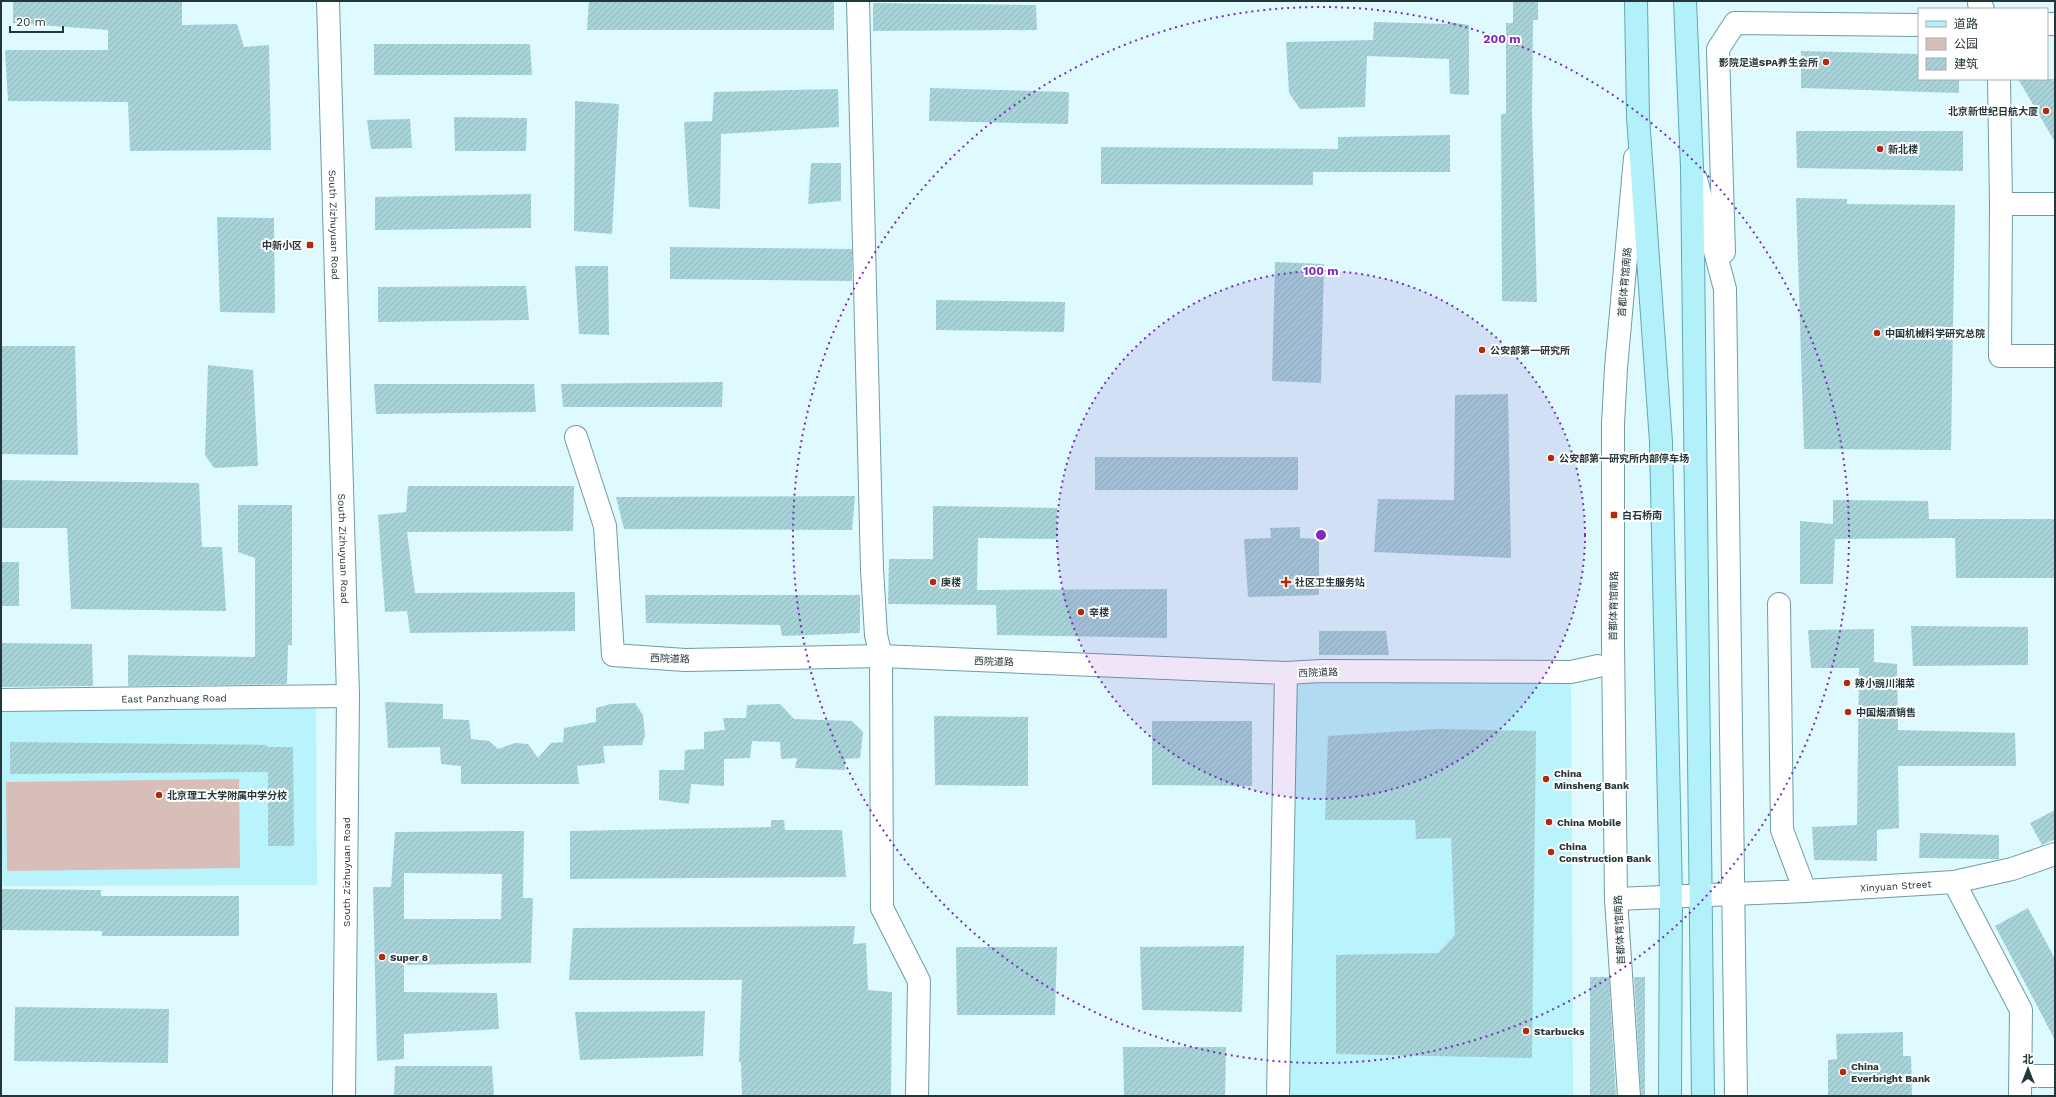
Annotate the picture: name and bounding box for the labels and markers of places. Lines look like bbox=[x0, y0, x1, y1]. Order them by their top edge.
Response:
place label: 影院足道SPA养生会所 bbox=[1719, 57, 1818, 68]
marker: 影院足道SPA养生会所 bbox=[1821, 57, 1831, 67]
place label: 北京新世纪日航大厦 bbox=[1948, 106, 2038, 117]
marker: 北京新世纪日航大厦 bbox=[2041, 106, 2051, 116]
marker: 新北楼 bbox=[1875, 144, 1885, 154]
place label: 新北楼 bbox=[1888, 144, 1918, 155]
place label: 中新小区 bbox=[262, 240, 302, 251]
marker: 中新小区 bbox=[305, 240, 315, 250]
marker: 中国机械科学研究总院 bbox=[1872, 328, 1882, 338]
place label: 中国机械科学研究总院 bbox=[1885, 328, 1985, 339]
marker: 公安部第一研究所 bbox=[1477, 345, 1487, 355]
place label: 公安部第一研究所 bbox=[1490, 345, 1570, 356]
marker: 公安部第一研究所内部停车场 bbox=[1546, 453, 1556, 463]
place label: 公安部第一研究所内部停车场 bbox=[1559, 453, 1689, 464]
marker: 白石桥南 bbox=[1609, 510, 1619, 520]
place label: 白石桥南 bbox=[1622, 510, 1662, 521]
centre of rings bbox=[1314, 528, 1328, 542]
marker: 社区卫生服务站 bbox=[1280, 576, 1292, 588]
place label: 社区卫生服务站 bbox=[1295, 576, 1365, 588]
marker: 庚楼 bbox=[928, 577, 938, 587]
place label: 庚楼 bbox=[940, 577, 961, 588]
marker: 辛楼 bbox=[1076, 607, 1086, 617]
place label: 辛楼 bbox=[1089, 607, 1109, 618]
place label: 辣小豌川湘菜 bbox=[1855, 677, 1915, 689]
marker: 辣小豌川湘菜 bbox=[1842, 678, 1852, 688]
marker: 中国烟酒销售 bbox=[1843, 707, 1853, 717]
place label: 中国烟酒销售 bbox=[1856, 707, 1916, 718]
place label: China Minsheng Bank bbox=[1554, 768, 1630, 791]
marker: China Minsheng Bank bbox=[1541, 774, 1551, 784]
place label: 北京理工大学附属中学分校 bbox=[167, 789, 287, 801]
marker: 北京理工大学附属中学分校 bbox=[154, 790, 164, 800]
marker: China Mobile bbox=[1544, 817, 1554, 827]
place label: China Mobile bbox=[1557, 817, 1621, 828]
place label: China Construction Bank bbox=[1559, 841, 1652, 864]
marker: China Construction Bank bbox=[1546, 847, 1556, 857]
marker: Super 8 bbox=[377, 952, 387, 962]
place label: Super 8 bbox=[390, 952, 428, 963]
marker: Starbucks bbox=[1521, 1026, 1531, 1036]
place label: Starbucks bbox=[1534, 1026, 1585, 1037]
place label: China Everbright Bank bbox=[1851, 1061, 1931, 1084]
marker: China Everbright Bank bbox=[1838, 1067, 1848, 1077]

